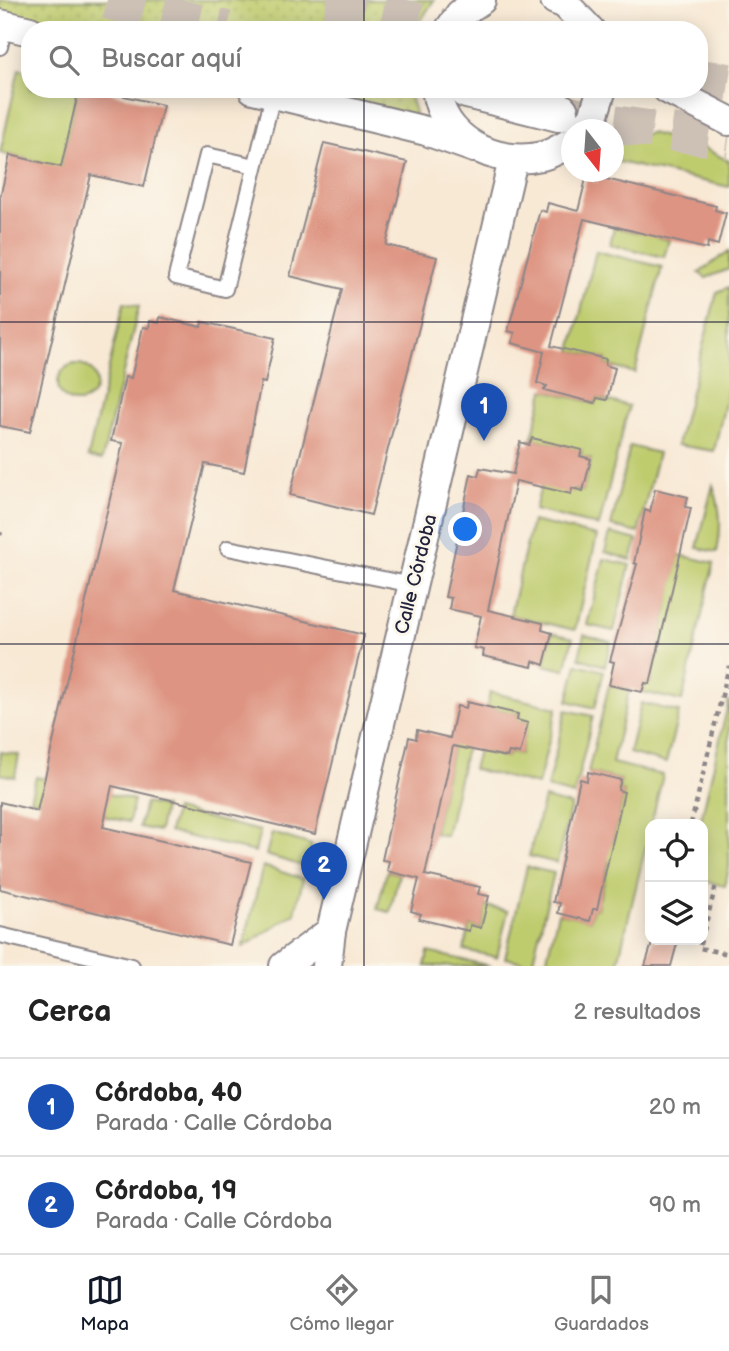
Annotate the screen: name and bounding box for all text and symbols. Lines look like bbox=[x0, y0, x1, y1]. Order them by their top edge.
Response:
search box bbox=[21, 21, 708, 98]
icon: search bbox=[45, 41, 83, 79]
text: Buscar aquí bbox=[101, 44, 242, 75]
north arrow bbox=[561, 119, 624, 182]
pin: 1 bbox=[461, 383, 507, 441]
street label: Calle Córdoba bbox=[390, 512, 442, 637]
your location bbox=[448, 512, 482, 546]
map controls bbox=[645, 819, 708, 945]
button: locate bbox=[645, 819, 708, 882]
pin: 2 bbox=[301, 842, 347, 900]
button: layers bbox=[645, 882, 708, 945]
text: Cerca bbox=[28, 994, 111, 1030]
text: 2 resultados bbox=[573, 998, 701, 1026]
text: Córdoba, 40 bbox=[95, 1078, 243, 1109]
text: 1 bbox=[46, 1093, 56, 1121]
text: 20 m bbox=[649, 1093, 701, 1121]
text: Parada · Calle Córdoba bbox=[95, 1109, 332, 1137]
text: Córdoba, 19 bbox=[95, 1176, 237, 1207]
text: 2 bbox=[44, 1191, 58, 1219]
text: 90 m bbox=[649, 1191, 701, 1219]
text: Parada · Calle Córdoba bbox=[95, 1207, 332, 1235]
tab: Mapa bbox=[80, 1271, 129, 1336]
tab: Cómo llegar bbox=[289, 1271, 394, 1336]
tab: Guardados bbox=[554, 1271, 649, 1336]

